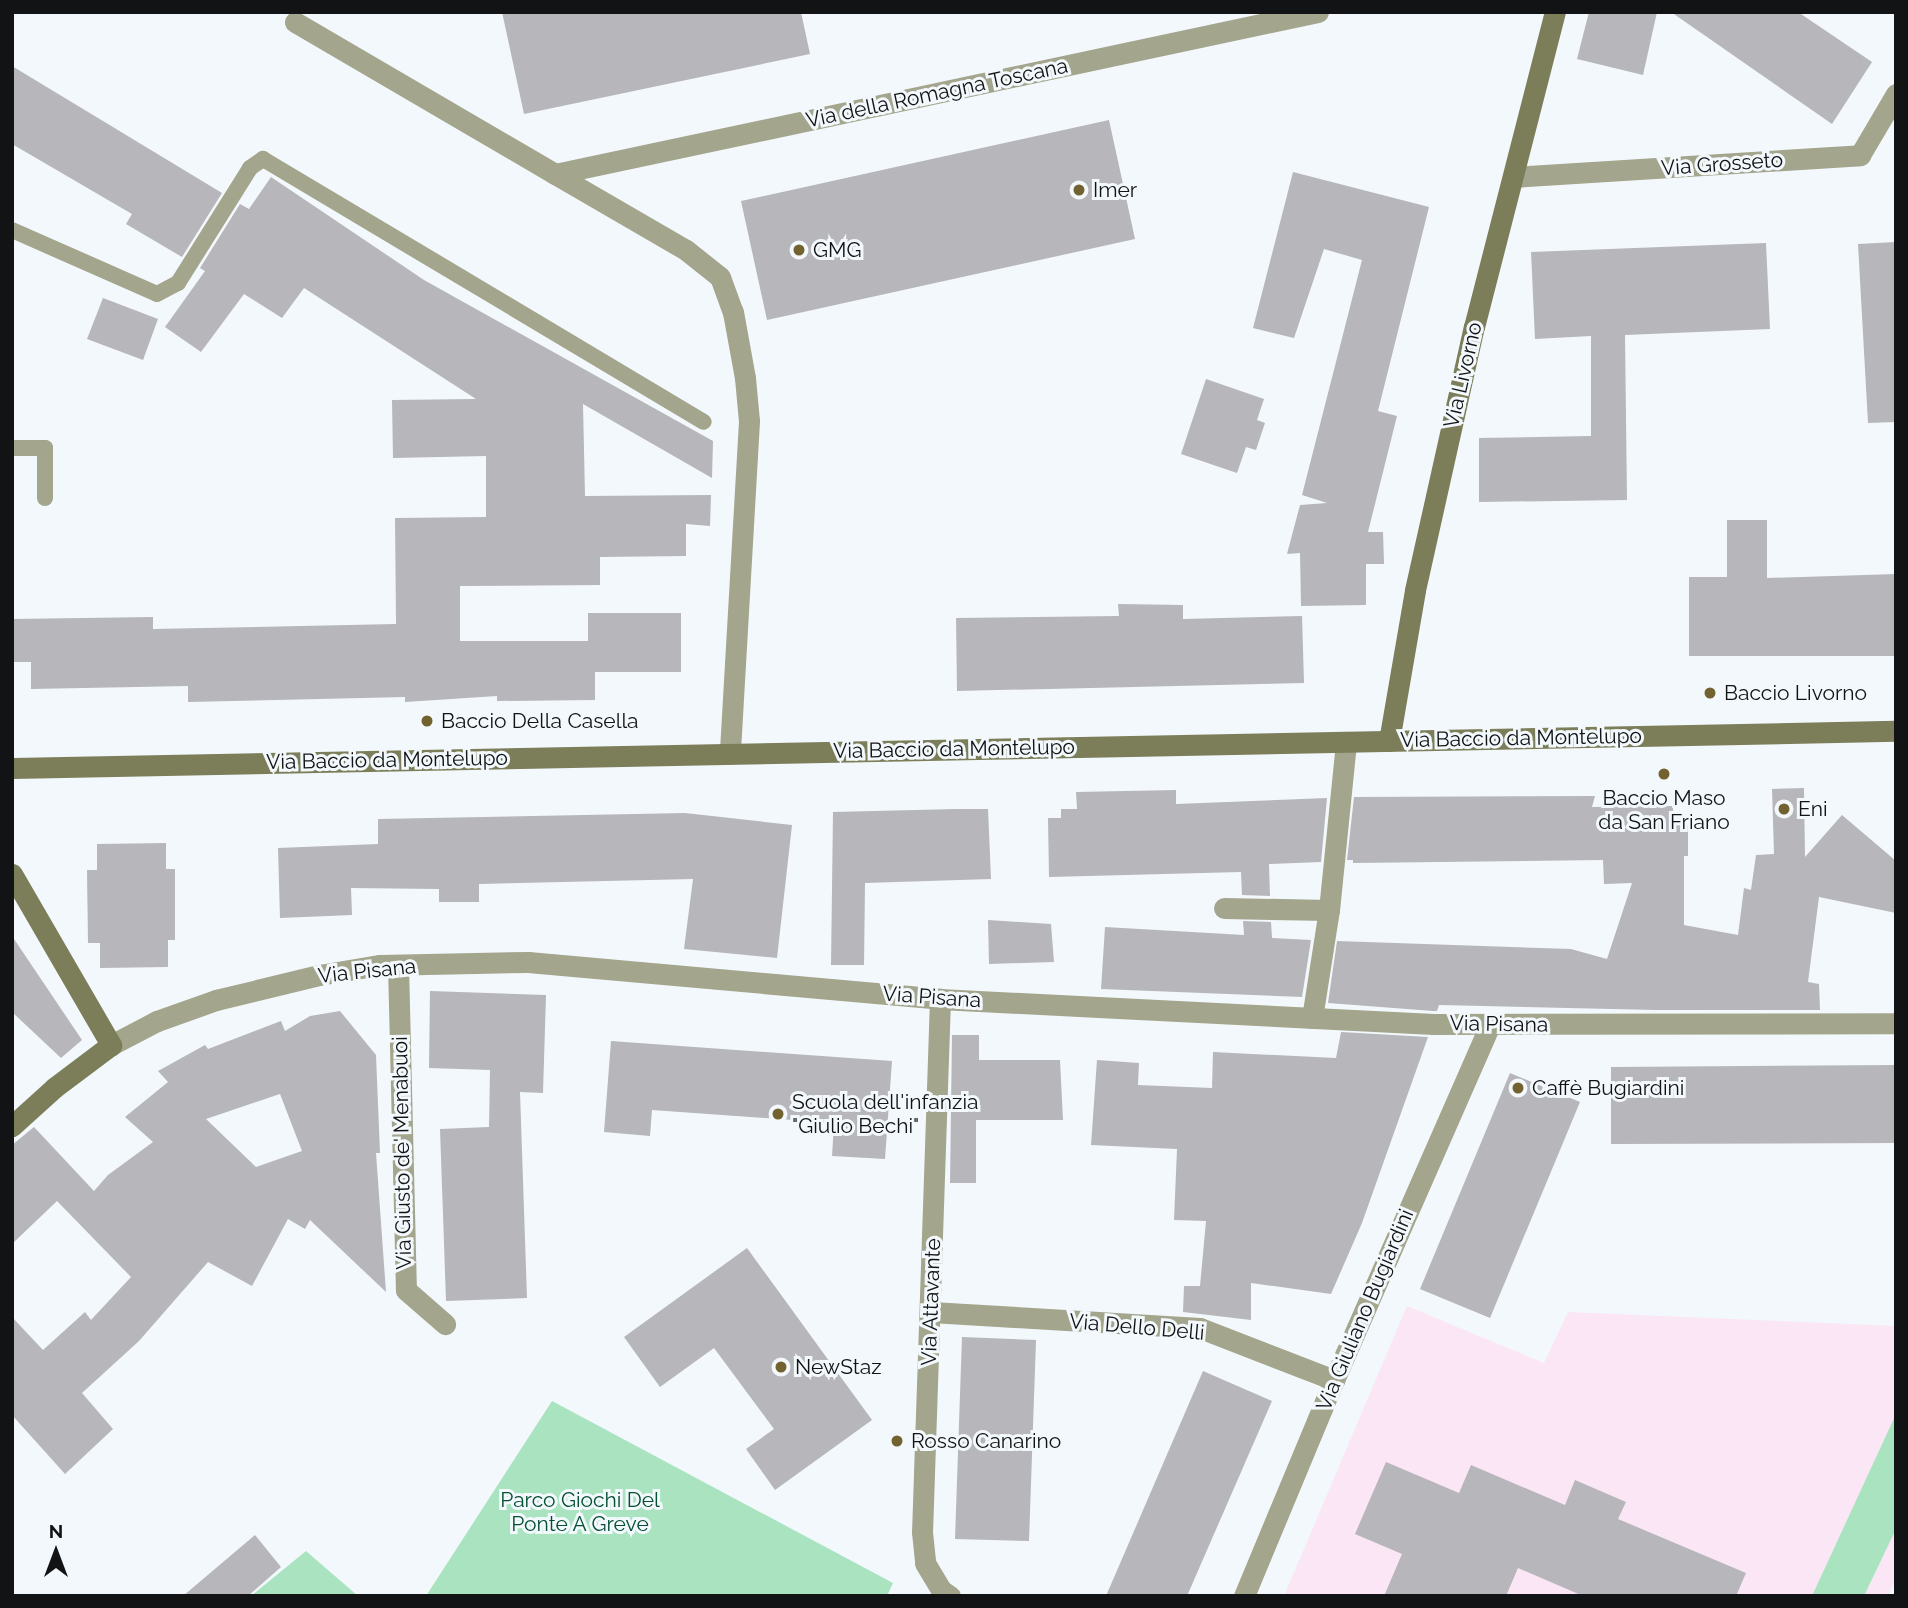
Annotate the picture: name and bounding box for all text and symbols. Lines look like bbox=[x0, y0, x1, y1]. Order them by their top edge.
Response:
street label: Via della Romagna Toscana bbox=[803, 53, 1071, 133]
street label: Via Grosseto bbox=[1660, 147, 1784, 181]
place label: Imer bbox=[1093, 177, 1137, 203]
marker: Imer bbox=[1071, 182, 1087, 198]
place label: GMG bbox=[813, 237, 861, 263]
marker: GMG bbox=[791, 242, 807, 258]
street label: Via Livorno bbox=[1439, 320, 1487, 430]
place label: Baccio Livorno bbox=[1724, 680, 1867, 706]
marker: Baccio Livorno bbox=[1702, 685, 1718, 701]
place label: Baccio Della Casella bbox=[441, 708, 639, 734]
marker: Baccio Della Casella bbox=[419, 713, 435, 729]
street label: Via Baccio da Montelupo bbox=[1400, 723, 1642, 753]
street label: Via Baccio da Montelupo bbox=[833, 734, 1075, 764]
street label: Via Baccio da Montelupo bbox=[266, 745, 508, 775]
marker: Baccio Maso da San Friano bbox=[1656, 766, 1672, 782]
place label: Baccio Maso da San Friano bbox=[1598, 785, 1730, 835]
place label: Eni bbox=[1798, 796, 1827, 822]
marker: Eni bbox=[1776, 801, 1792, 817]
street label: Via Pisana bbox=[317, 953, 417, 989]
street label: Via Pisana bbox=[882, 981, 982, 1013]
street label: Via Pisana bbox=[1450, 1011, 1548, 1037]
street label: Via Giusto de' Menabuoi bbox=[387, 1036, 417, 1270]
place label: Caffè Bugiardini bbox=[1532, 1075, 1684, 1101]
marker: Caffè Bugiardini bbox=[1510, 1080, 1526, 1096]
place label: Scuola dell'infanzia "Giulio Bechi" bbox=[792, 1089, 978, 1139]
marker: Scuola dell'infanzia "Giulio Bechi" bbox=[770, 1106, 786, 1122]
street label: Via Giuliano Bugiardini bbox=[1311, 1205, 1419, 1415]
street label: Via Attavante bbox=[916, 1237, 946, 1367]
street label: Via Dello Delli bbox=[1068, 1309, 1206, 1345]
place label: NewStaz bbox=[795, 1354, 882, 1380]
marker: NewStaz bbox=[773, 1359, 789, 1375]
place label: Rosso Canarino bbox=[911, 1428, 1061, 1454]
marker: Rosso Canarino bbox=[889, 1433, 905, 1449]
park label: Parco Giochi Del Ponte A Greve bbox=[500, 1487, 660, 1537]
north arrow bbox=[21, 1517, 91, 1587]
text: N bbox=[49, 1520, 63, 1542]

